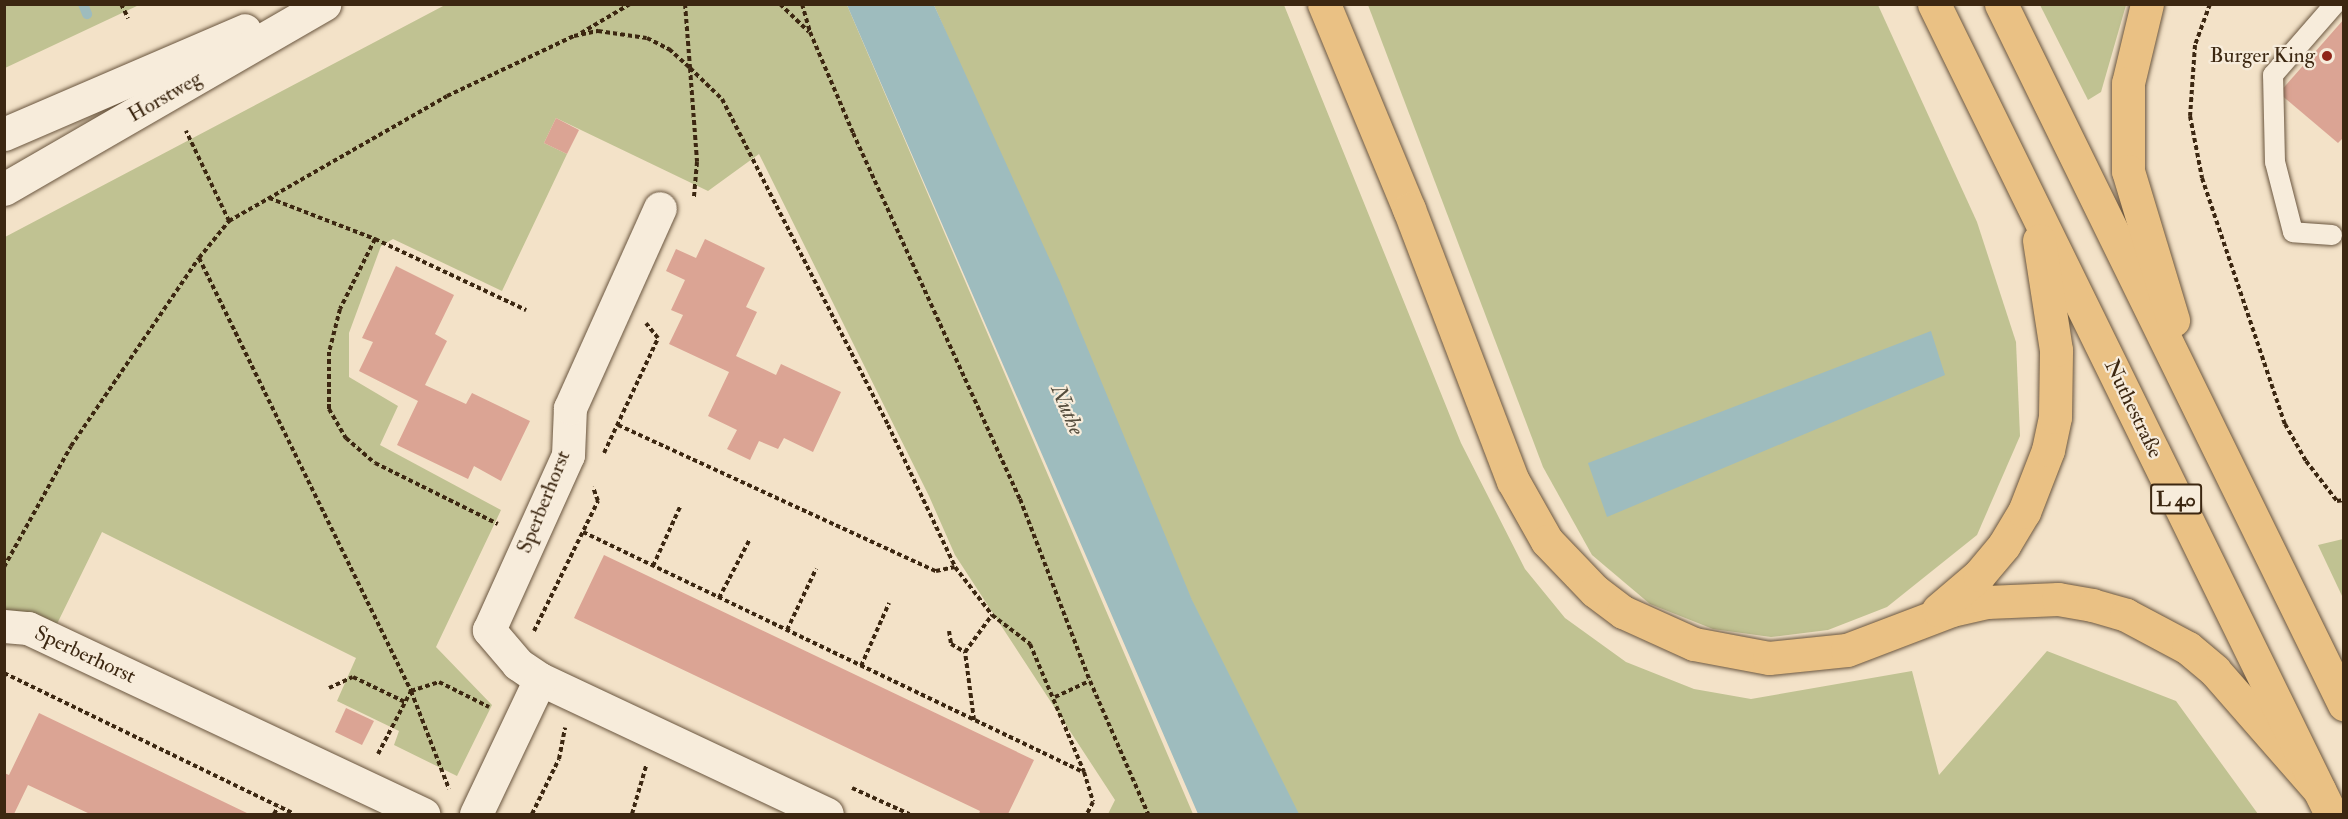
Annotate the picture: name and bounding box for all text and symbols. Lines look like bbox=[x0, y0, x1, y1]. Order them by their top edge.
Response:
place label: Burger King bbox=[2210, 43, 2315, 69]
marker: Burger King bbox=[2320, 49, 2334, 63]
street label: Horstweg bbox=[124, 66, 206, 128]
street label: Nuthestraße bbox=[2098, 356, 2168, 462]
water label: Nuthe bbox=[1045, 381, 1089, 439]
street label: Sperberhorst bbox=[512, 447, 576, 557]
road number: L 40 bbox=[2149, 482, 2203, 516]
street label: Sperberhorst bbox=[30, 621, 140, 689]

